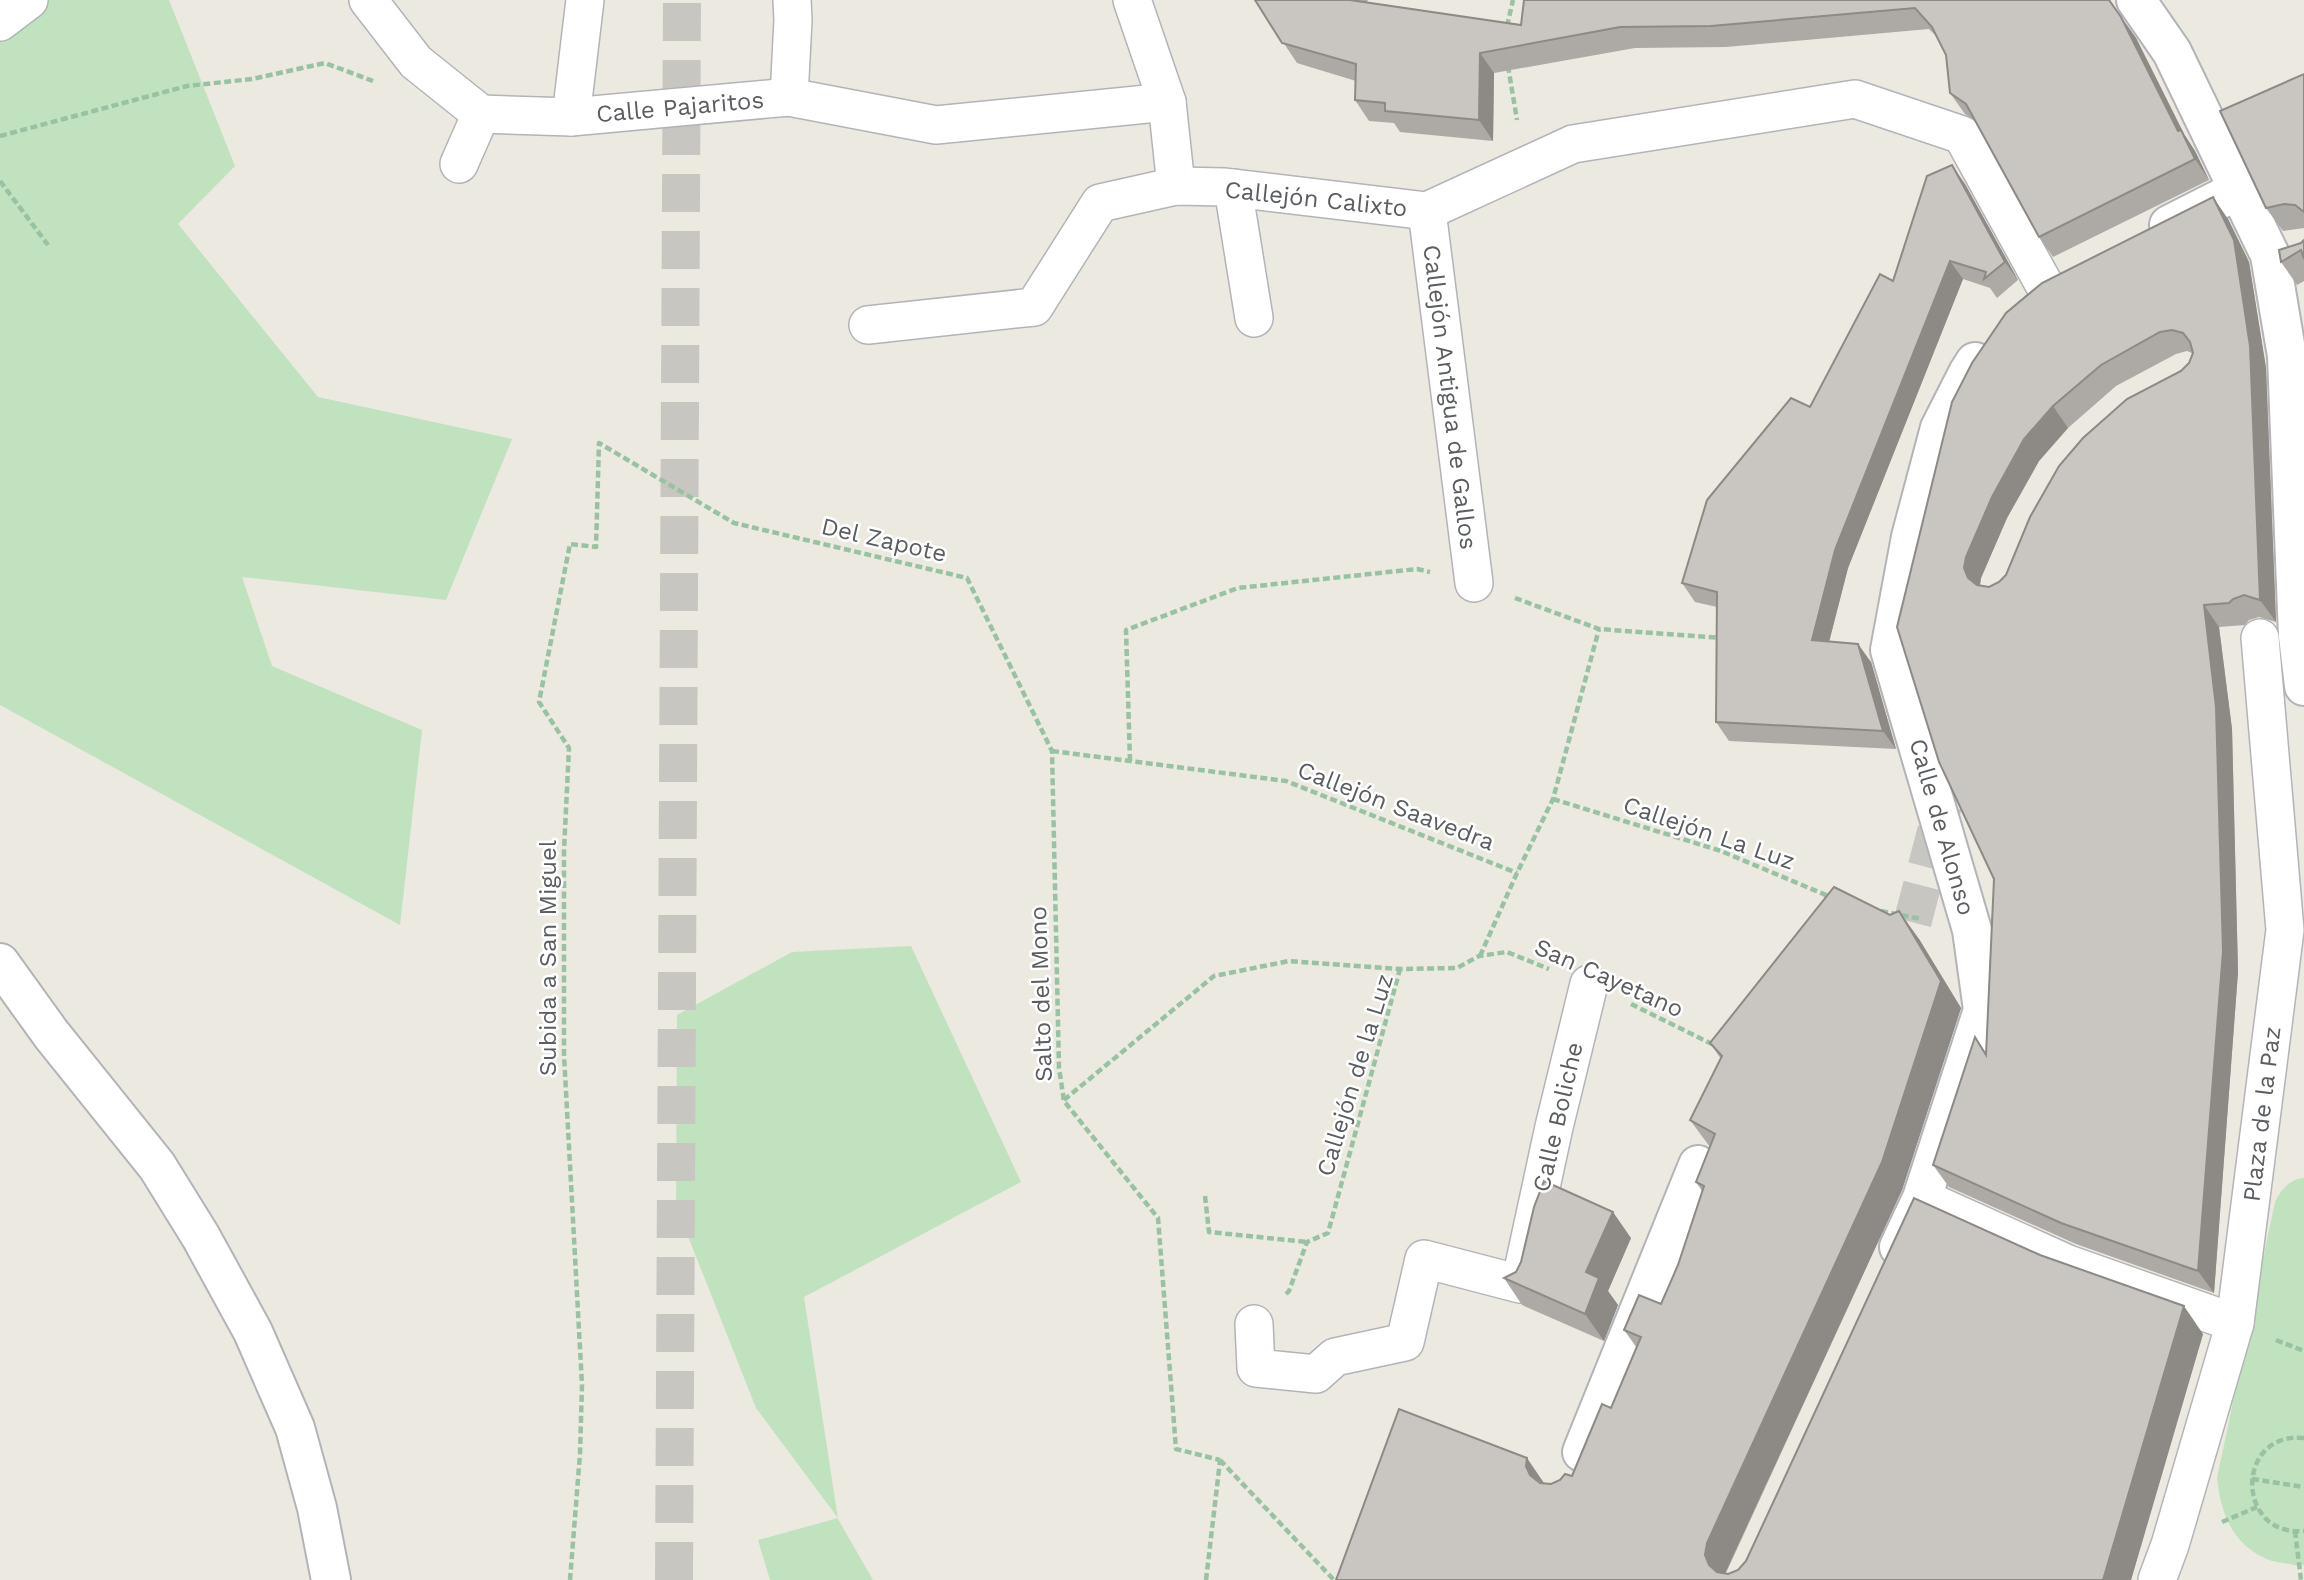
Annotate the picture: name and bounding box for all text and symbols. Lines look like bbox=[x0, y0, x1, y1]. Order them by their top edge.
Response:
street label: Calle Pajaritos bbox=[595, 86, 765, 128]
street label: Callejón Calixto bbox=[1223, 175, 1409, 223]
street label: Callejón Antigua de Gallos bbox=[1417, 243, 1483, 551]
street label: Del Zapote bbox=[819, 512, 949, 568]
street label: Calle de Alonso bbox=[1903, 735, 1981, 919]
street label: Callejón Saavedra bbox=[1294, 756, 1498, 856]
street label: Callejón La Luz bbox=[1619, 791, 1799, 875]
street label: Subida a San Miguel bbox=[534, 839, 562, 1076]
street label: Salto del Mono bbox=[1024, 906, 1058, 1082]
street label: San Cayetano bbox=[1530, 933, 1688, 1023]
street label: Callejón de la Luz bbox=[1311, 971, 1399, 1179]
street label: Plaza de la Paz bbox=[2237, 1025, 2287, 1203]
street label: Calle Boliche bbox=[1527, 1039, 1589, 1195]

